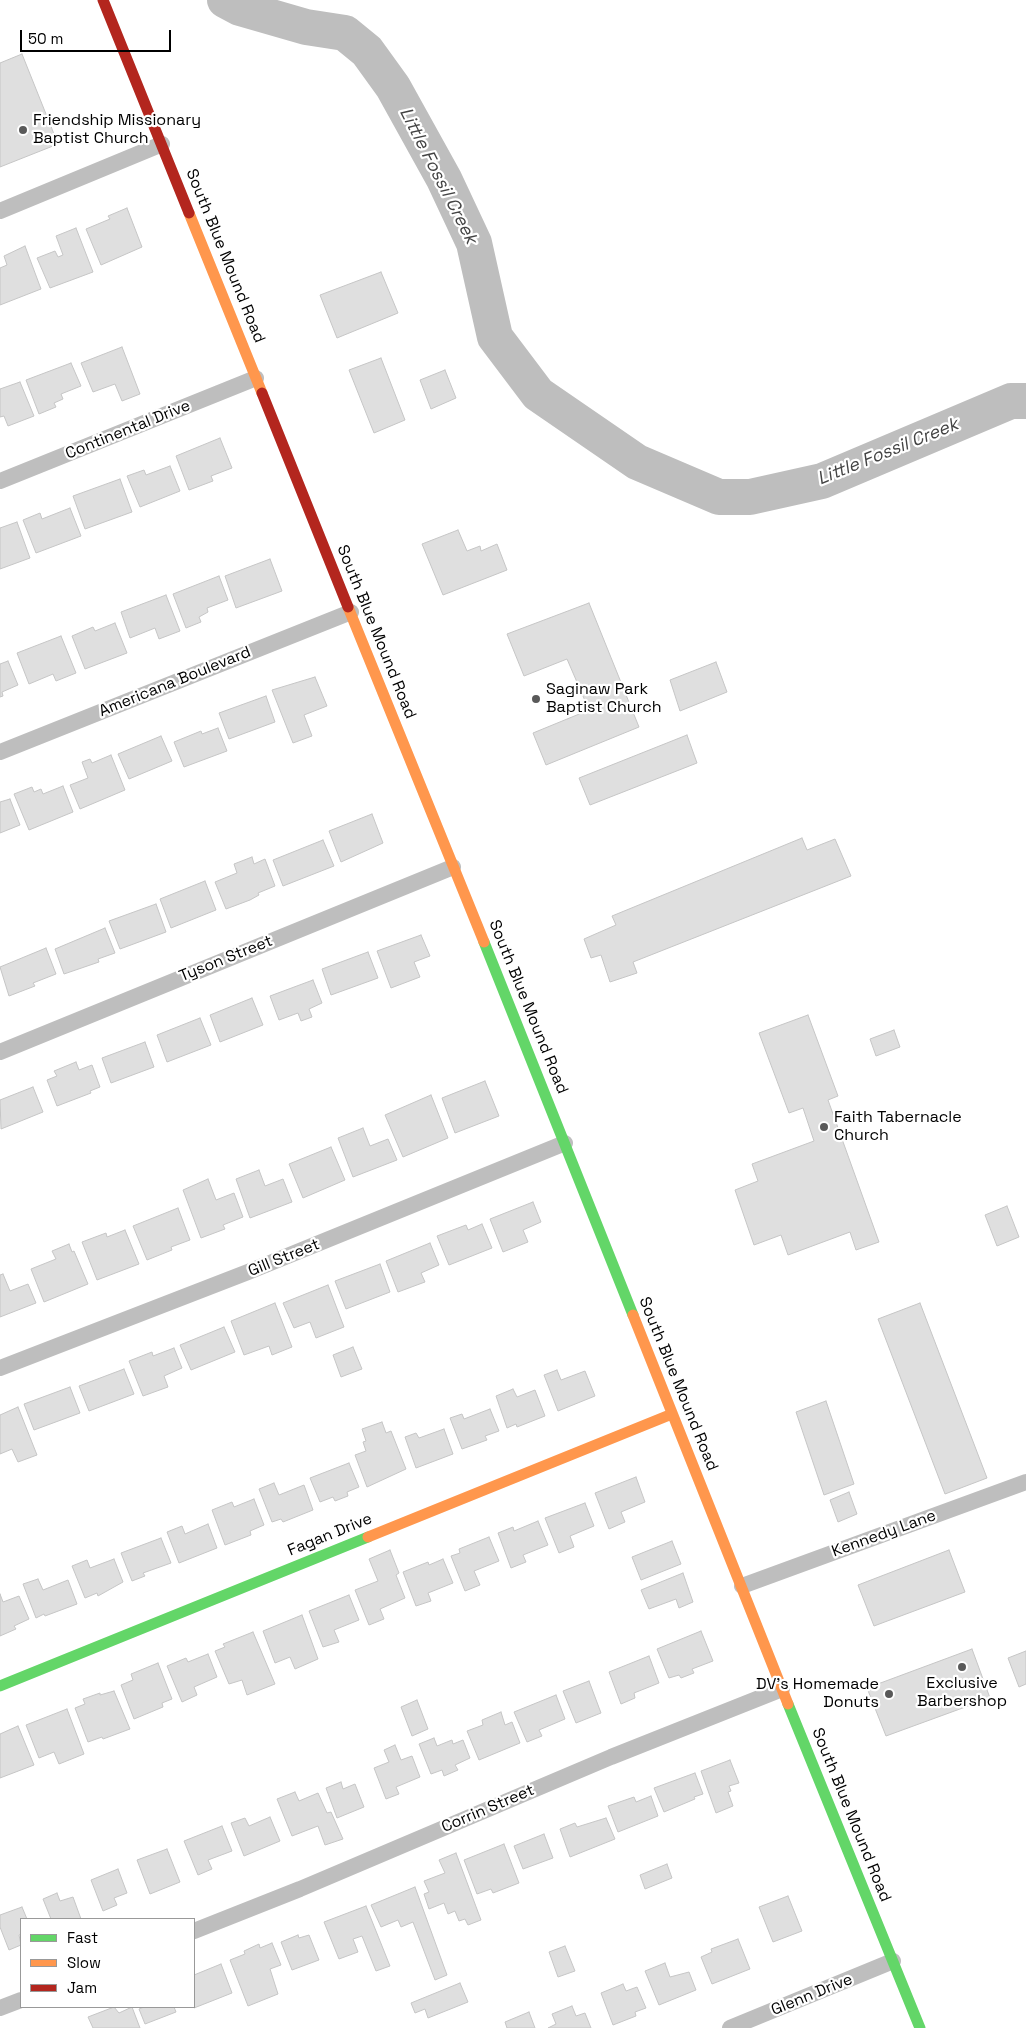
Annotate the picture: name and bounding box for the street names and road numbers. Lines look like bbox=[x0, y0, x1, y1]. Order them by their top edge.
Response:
street label: South Blue Mound Road bbox=[181, 166, 269, 346]
street label: Continental Drive bbox=[63, 396, 193, 464]
street label: South Blue Mound Road bbox=[332, 542, 420, 722]
street label: Americana Boulevard bbox=[96, 643, 254, 721]
street label: South Blue Mound Road bbox=[484, 917, 572, 1097]
street label: Tyson Street bbox=[176, 932, 276, 986]
street label: Gill Street bbox=[245, 1235, 323, 1281]
street label: South Blue Mound Road bbox=[634, 1294, 722, 1474]
street label: Kennedy Lane bbox=[829, 1506, 939, 1562]
street label: Fagan Drive bbox=[285, 1509, 375, 1561]
street label: South Blue Mound Road bbox=[807, 1725, 895, 1905]
street label: Corrin Street bbox=[439, 1781, 537, 1837]
street label: Glenn Drive bbox=[769, 1970, 855, 2020]

